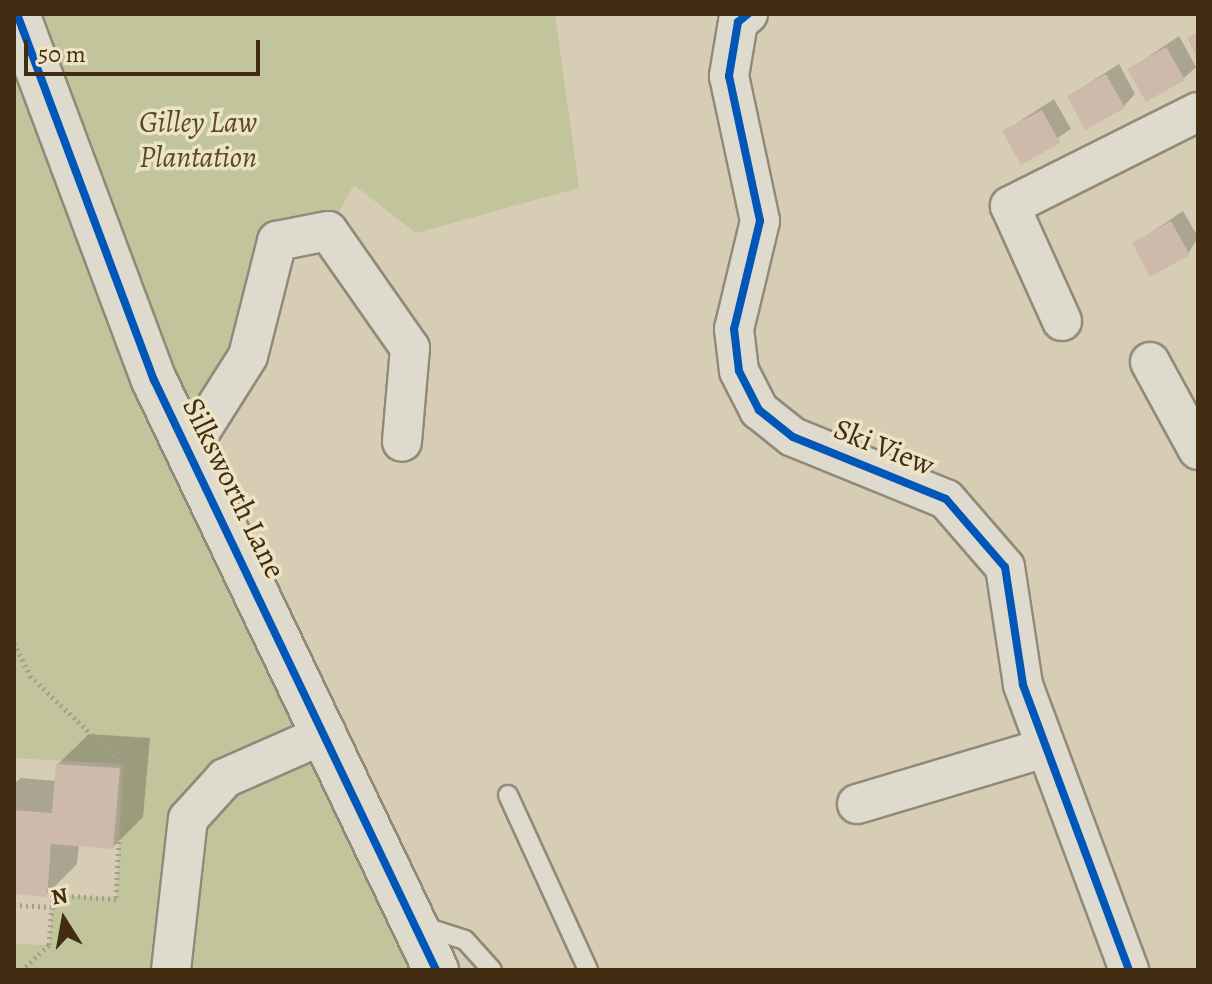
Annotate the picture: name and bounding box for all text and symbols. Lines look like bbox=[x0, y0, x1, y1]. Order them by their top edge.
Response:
scale bar bbox=[28, 24, 264, 74]
text: 50 m bbox=[38, 38, 86, 70]
park label: Gilley Law Plantation bbox=[139, 104, 257, 174]
street label: Silksworth Lane bbox=[175, 392, 293, 584]
street label: Ski View bbox=[829, 411, 939, 483]
north arrow bbox=[24, 880, 104, 960]
text: N bbox=[49, 880, 70, 913]

